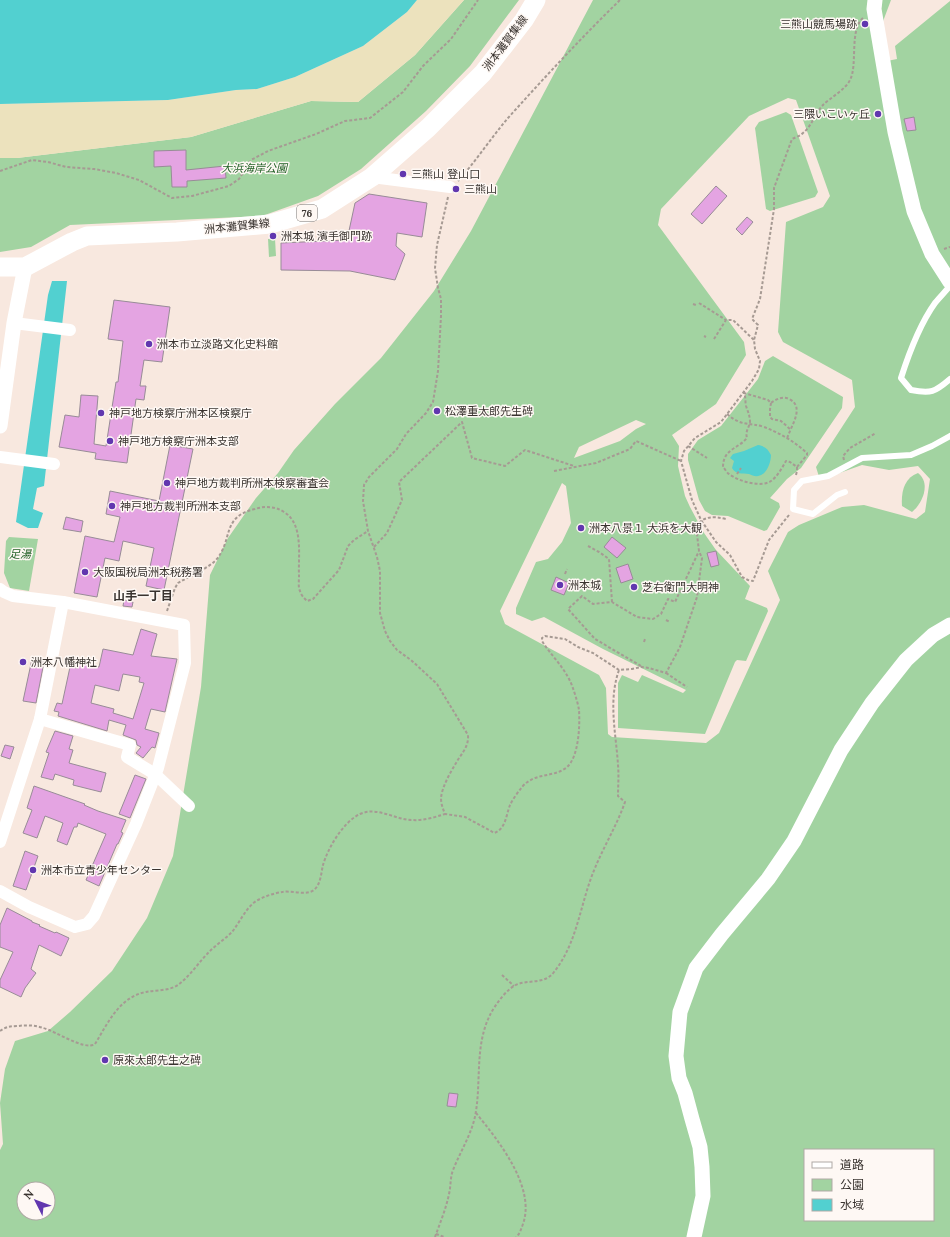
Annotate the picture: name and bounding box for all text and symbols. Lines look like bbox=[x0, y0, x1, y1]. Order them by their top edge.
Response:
street label: 洲本灘賀集線 bbox=[480, 12, 530, 74]
place label: 三熊山競馬場跡 bbox=[780, 17, 857, 31]
marker: 三熊山競馬場跡 bbox=[860, 19, 870, 29]
place label: 三隈いこいヶ丘 bbox=[793, 107, 870, 121]
marker: 三隈いこいヶ丘 bbox=[873, 109, 883, 119]
park label: 大浜海岸公園 bbox=[221, 161, 289, 175]
place label: 三熊山 登山口 bbox=[411, 167, 480, 181]
marker: 三熊山 登山口 bbox=[398, 169, 408, 179]
place label: 三熊山 bbox=[464, 182, 497, 196]
marker: 三熊山 bbox=[451, 184, 461, 194]
road number: 76 bbox=[297, 205, 317, 221]
street label: 洲本灘賀集線 bbox=[203, 216, 271, 236]
place label: 洲本城 濱手御門跡 bbox=[281, 229, 372, 243]
marker: 洲本城 濱手御門跡 bbox=[268, 231, 278, 241]
place label: 洲本市立淡路文化史料館 bbox=[157, 337, 278, 351]
marker: 洲本市立淡路文化史料館 bbox=[144, 339, 154, 349]
place label: 松澤重太郎先生碑 bbox=[445, 404, 533, 418]
place label: 神戸地方検察庁洲本区検察庁 bbox=[109, 406, 252, 420]
marker: 松澤重太郎先生碑 bbox=[432, 406, 442, 416]
marker: 神戸地方検察庁洲本区検察庁 bbox=[96, 408, 106, 418]
place label: 神戸地方検察庁洲本支部 bbox=[118, 434, 239, 448]
marker: 神戸地方検察庁洲本支部 bbox=[105, 436, 115, 446]
place label: 神戸地方裁判所洲本検察審査会 bbox=[175, 476, 329, 490]
marker: 神戸地方裁判所洲本検察審査会 bbox=[162, 478, 172, 488]
place label: 神戸地方裁判所洲本支部 bbox=[120, 499, 241, 513]
marker: 神戸地方裁判所洲本支部 bbox=[107, 501, 117, 511]
place label: 洲本八景１ 大浜を大観 bbox=[589, 521, 702, 535]
marker: 洲本八景１ 大浜を大観 bbox=[576, 523, 586, 533]
park label: 足湯 bbox=[9, 547, 32, 561]
place label: 大阪国税局洲本税務署 bbox=[93, 565, 203, 579]
marker: 大阪国税局洲本税務署 bbox=[80, 567, 90, 577]
place label: 洲本城 bbox=[568, 578, 601, 592]
marker: 洲本城 bbox=[555, 580, 565, 590]
place label: 芝右衛門大明神 bbox=[642, 580, 719, 594]
marker: 芝右衛門大明神 bbox=[629, 582, 639, 592]
district label: 山手一丁目 bbox=[113, 588, 173, 603]
place label: 洲本八幡神社 bbox=[31, 655, 97, 669]
marker: 洲本八幡神社 bbox=[18, 657, 28, 667]
place label: 洲本市立青少年センター bbox=[41, 863, 162, 877]
marker: 洲本市立青少年センター bbox=[28, 865, 38, 875]
place label: 原來太郎先生之碑 bbox=[113, 1053, 201, 1067]
marker: 原來太郎先生之碑 bbox=[100, 1055, 110, 1065]
legend bbox=[804, 1149, 934, 1221]
text: 道路 bbox=[840, 1157, 864, 1172]
text: 公園 bbox=[840, 1177, 864, 1192]
north arrow bbox=[16, 1181, 56, 1221]
text: N bbox=[21, 1186, 37, 1202]
text: 水域 bbox=[840, 1197, 864, 1212]

